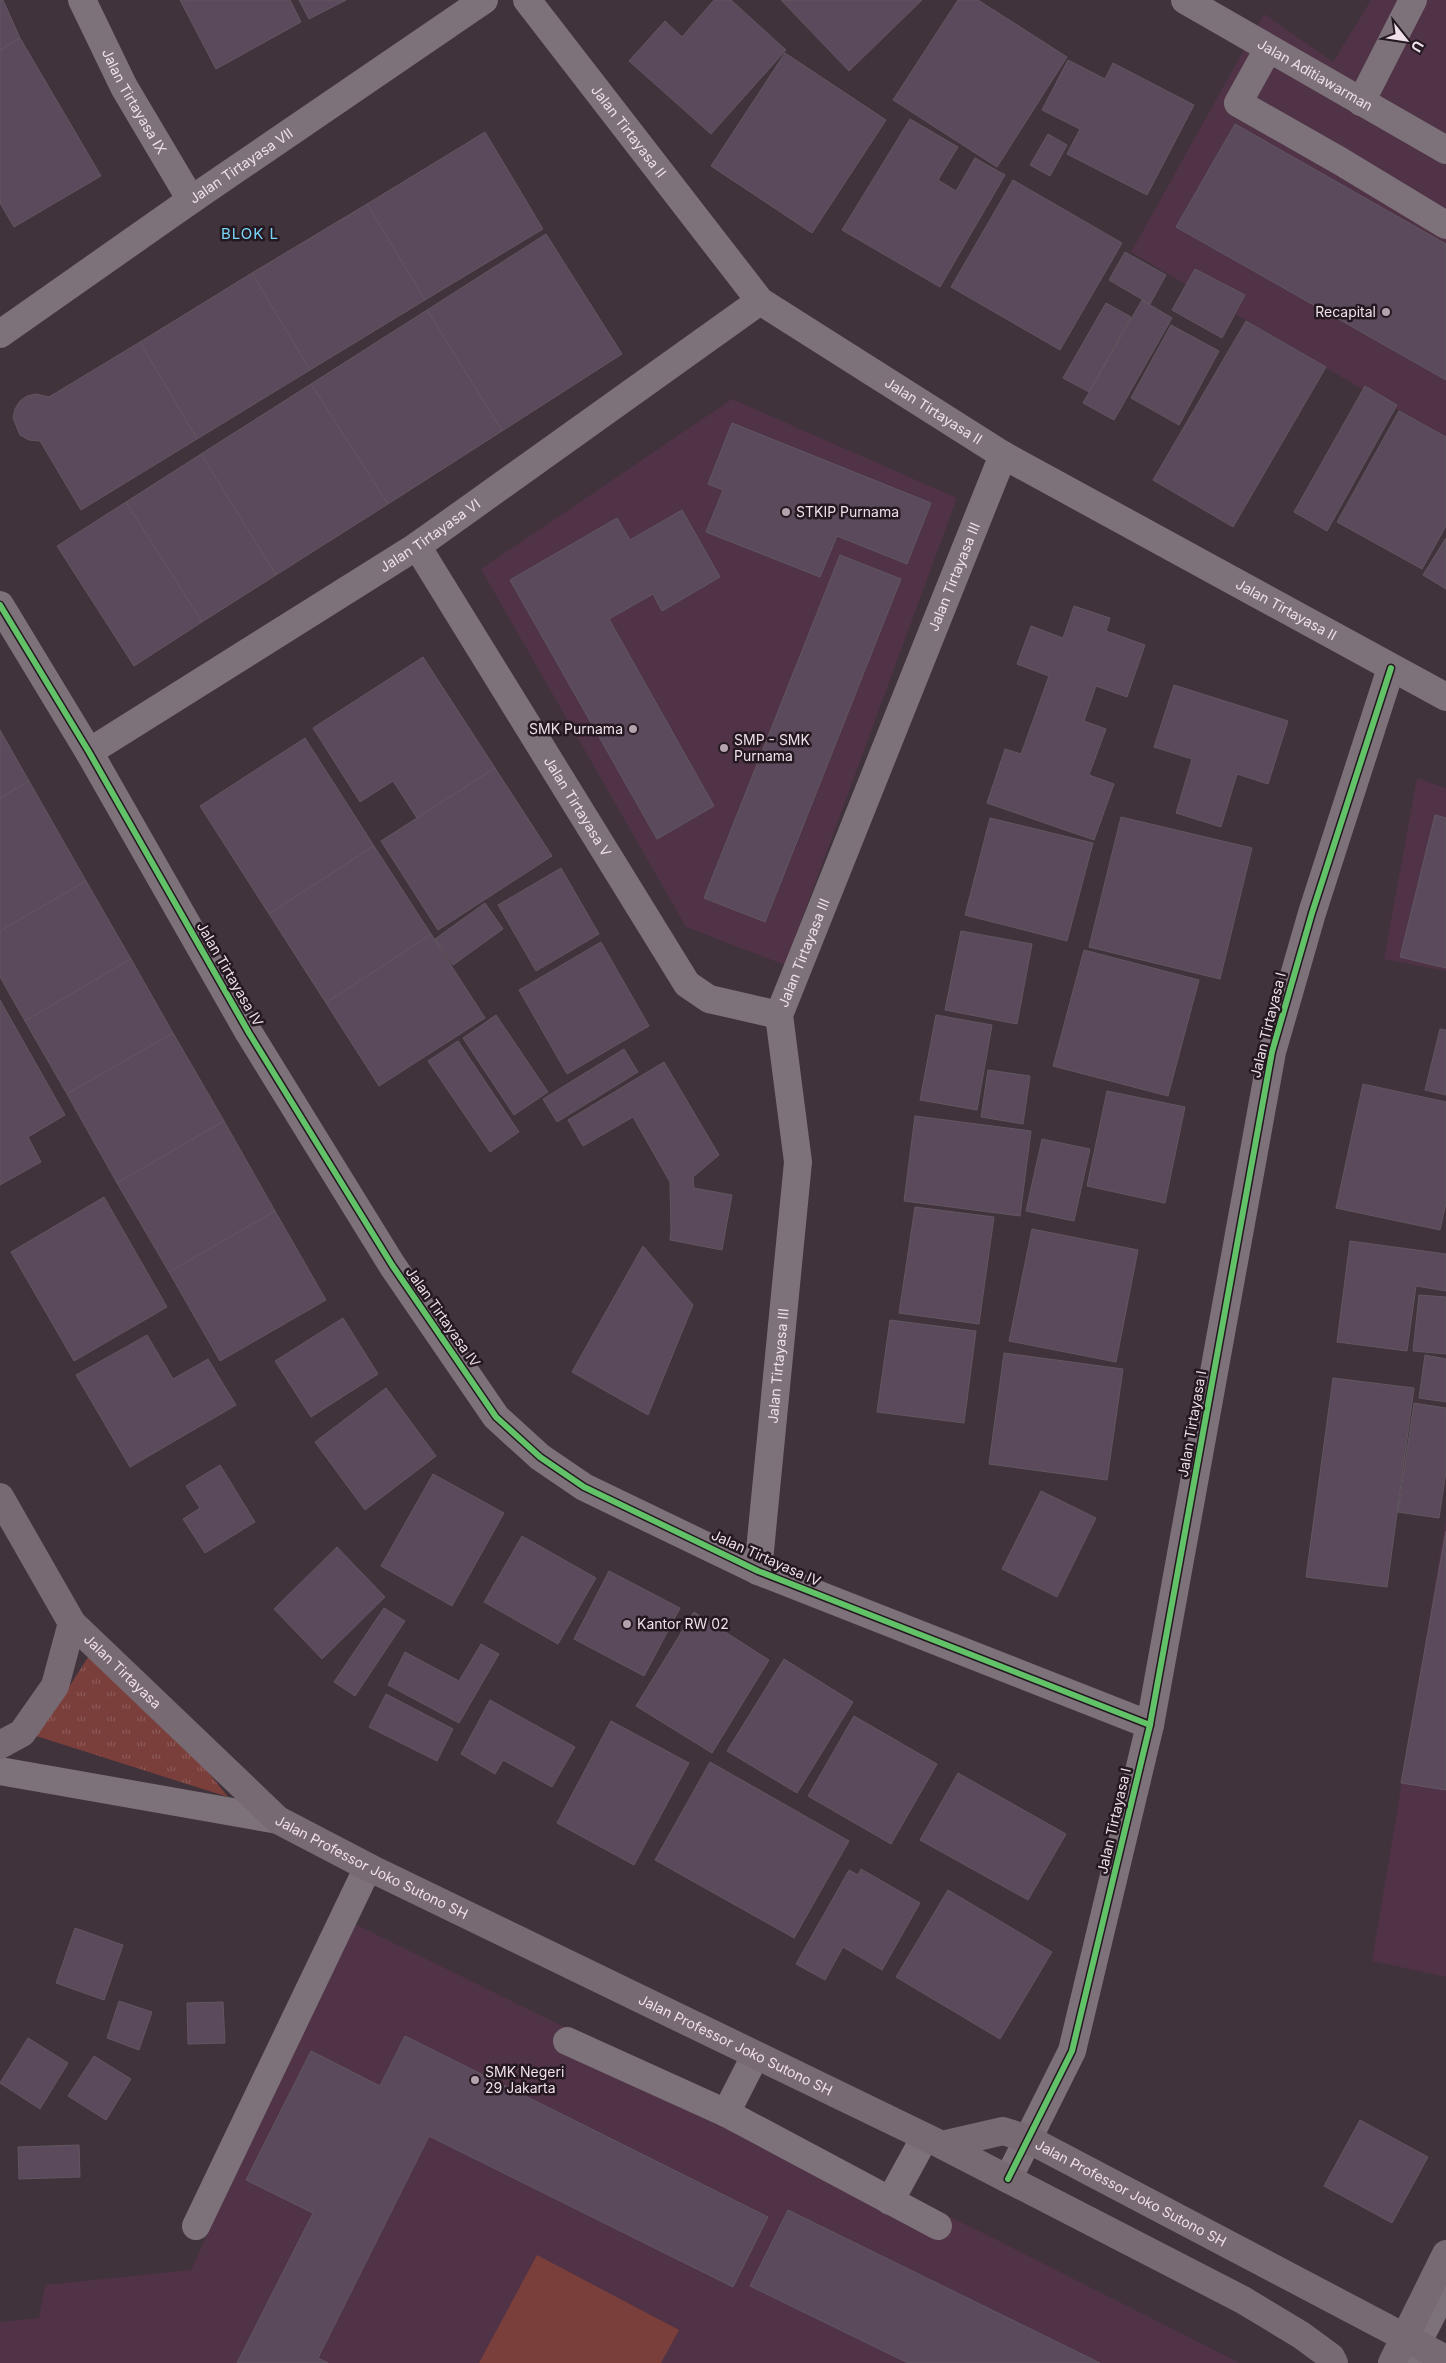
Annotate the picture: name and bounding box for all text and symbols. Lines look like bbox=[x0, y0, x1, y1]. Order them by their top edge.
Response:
north arrow bbox=[1381, 15, 1431, 65]
street label: Jalan Aditiawarman bbox=[1255, 35, 1376, 114]
text: U bbox=[1408, 38, 1428, 55]
street label: Jalan Tirtayasa IX bbox=[99, 46, 171, 157]
street label: Jalan Tirtayasa II bbox=[588, 81, 670, 180]
street label: Jalan Tirtayasa VII bbox=[186, 124, 296, 207]
district label: BLOK L bbox=[221, 224, 279, 243]
place label: Recapital bbox=[1315, 303, 1376, 320]
marker: Recapital bbox=[1380, 306, 1392, 318]
street label: Jalan Tirtayasa II bbox=[882, 373, 986, 448]
street label: Jalan Tirtayasa VI bbox=[376, 495, 483, 575]
place label: STKIP Purnama bbox=[796, 503, 899, 520]
marker: STKIP Purnama bbox=[780, 506, 792, 518]
street label: Jalan Tirtayasa III bbox=[924, 520, 983, 634]
street label: Jalan Tirtayasa II bbox=[1233, 575, 1340, 644]
place label: SMK Purnama bbox=[529, 720, 623, 737]
marker: SMK Purnama bbox=[627, 723, 639, 735]
place label: SMP - SMK Purnama bbox=[734, 731, 811, 764]
marker: SMP - SMK Purnama bbox=[718, 742, 730, 754]
street label: Jalan Tirtayasa V bbox=[541, 753, 615, 860]
street label: Jalan Tirtayasa III bbox=[774, 896, 833, 1010]
street label: Jalan Tirtayasa IV bbox=[194, 918, 267, 1029]
street label: Jalan Tirtayasa I bbox=[1246, 970, 1289, 1079]
street label: Jalan Tirtayasa IV bbox=[403, 1264, 484, 1370]
street label: Jalan Tirtayasa III bbox=[763, 1307, 792, 1424]
street label: Jalan Tirtayasa I bbox=[1174, 1369, 1209, 1479]
street label: Jalan Tirtayasa IV bbox=[709, 1526, 824, 1589]
place label: Kantor RW 02 bbox=[637, 1615, 729, 1632]
marker: Kantor RW 02 bbox=[621, 1618, 633, 1630]
street label: Jalan Tirtayasa bbox=[81, 1630, 165, 1712]
street label: Jalan Tirtayasa I bbox=[1093, 1766, 1134, 1875]
street label: Jalan Professor Joko Sutono SH bbox=[273, 1811, 471, 1922]
street label: Jalan Professor Joko Sutono SH bbox=[636, 1990, 835, 2099]
place label: SMK Negeri 29 Jakarta bbox=[485, 2063, 564, 2096]
marker: SMK Negeri 29 Jakarta bbox=[469, 2074, 481, 2086]
street label: Jalan Professor Joko Sutono SH bbox=[1033, 2135, 1229, 2250]

